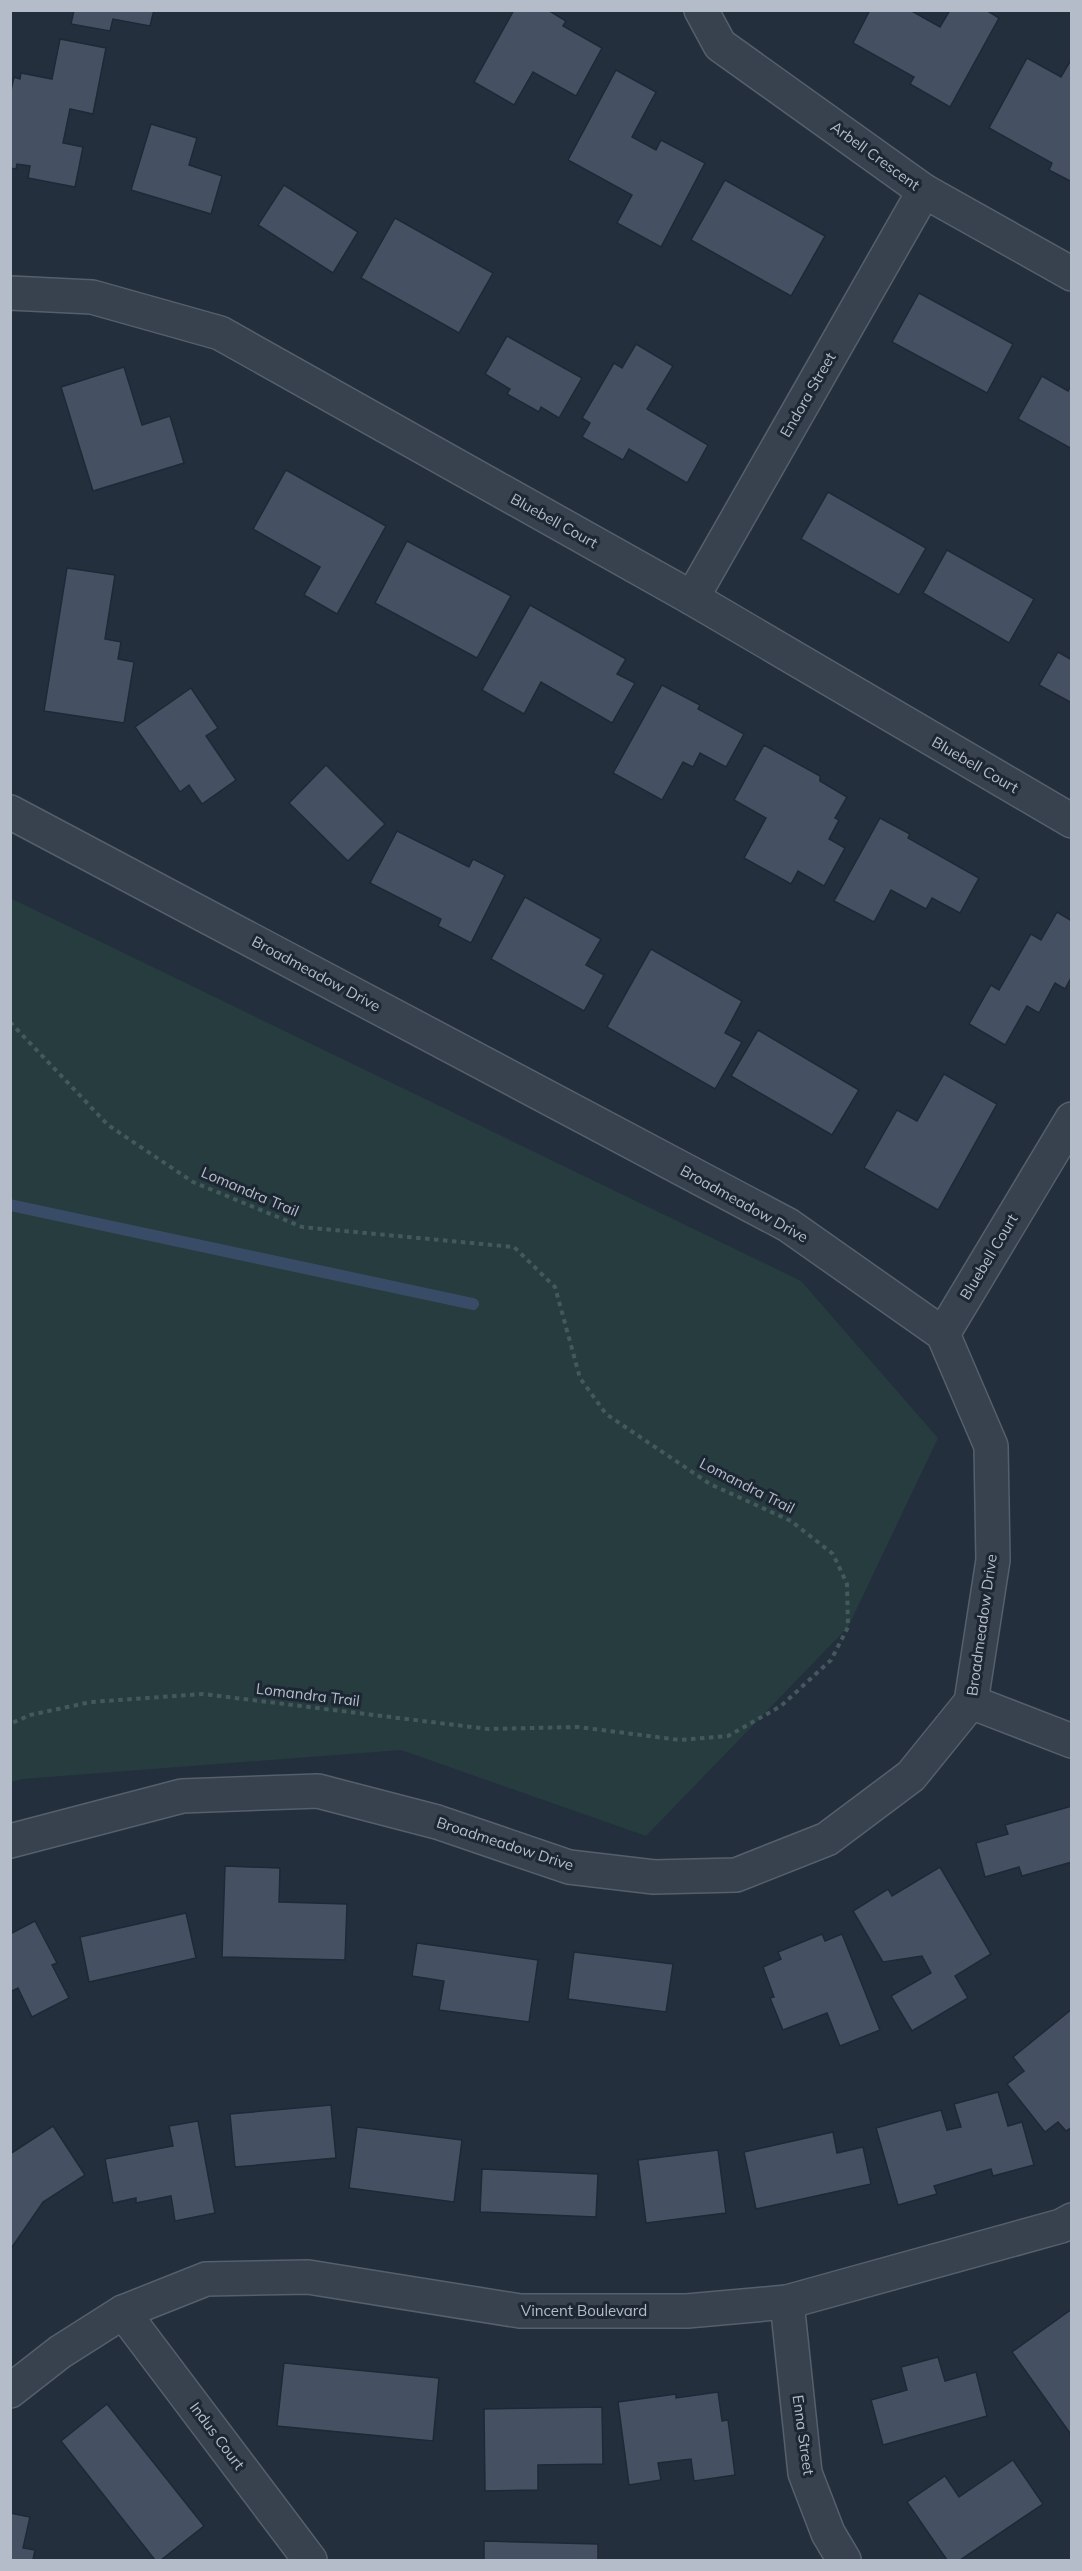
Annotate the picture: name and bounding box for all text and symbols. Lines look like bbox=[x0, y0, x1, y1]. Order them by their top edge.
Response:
street label: Arbell Crescent bbox=[827, 117, 924, 194]
street label: Endora Street bbox=[776, 349, 840, 441]
street label: Bluebell Court bbox=[507, 489, 601, 552]
street label: Bluebell Court bbox=[929, 732, 1022, 797]
street label: Broadmeadow Drive bbox=[249, 932, 384, 1016]
street label: Broadmeadow Drive bbox=[677, 1161, 811, 1247]
street label: Lomandra Trail bbox=[198, 1162, 302, 1221]
street label: Bluebell Court bbox=[955, 1210, 1022, 1303]
street label: Lomandra Trail bbox=[696, 1453, 798, 1518]
street label: Broadmeadow Drive bbox=[962, 1553, 1001, 1697]
street label: Lomandra Trail bbox=[255, 1679, 361, 1710]
street label: Broadmeadow Drive bbox=[434, 1812, 576, 1875]
street label: Vincent Boulevard bbox=[521, 2301, 647, 2320]
street label: Enna Street bbox=[788, 2394, 819, 2476]
street label: Indus Court bbox=[186, 2398, 249, 2473]

